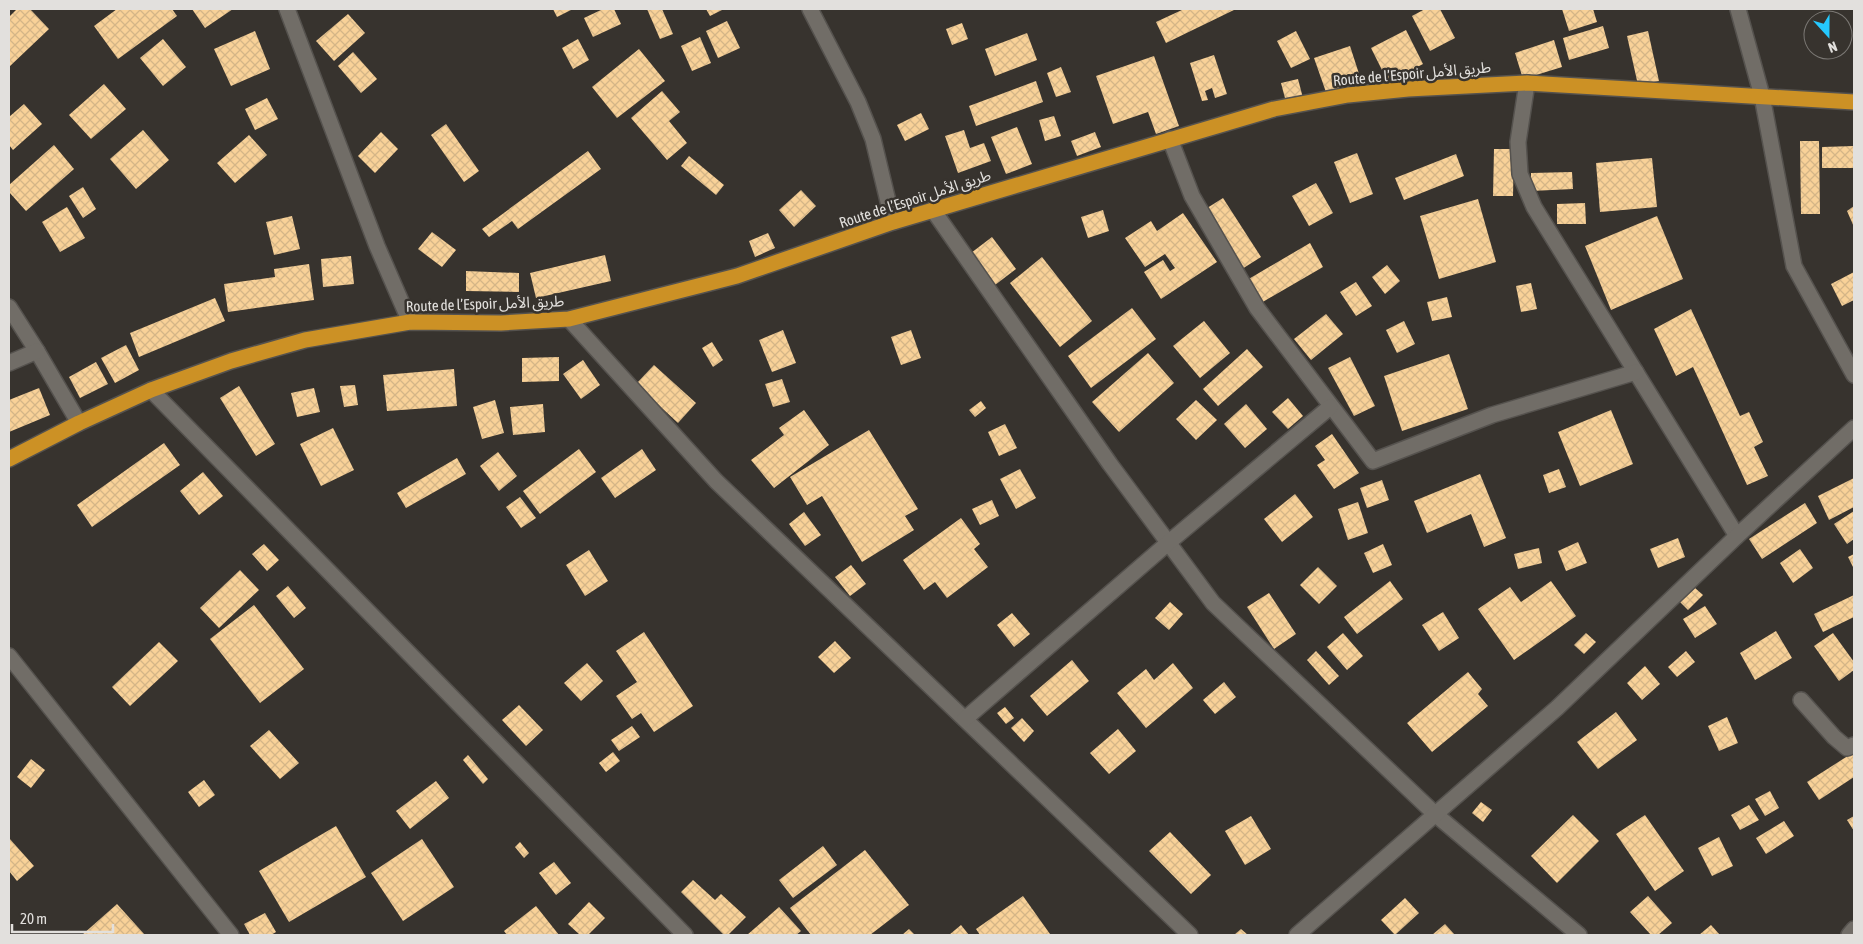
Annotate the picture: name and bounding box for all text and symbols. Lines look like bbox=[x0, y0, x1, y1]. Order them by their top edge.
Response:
north arrow bbox=[1803, 10, 1853, 60]
text: N bbox=[1826, 38, 1839, 56]
street label: Route de l’Espoir طريق الأمل bbox=[1332, 58, 1492, 91]
street label: Route de l’Espoir طريق الأمل bbox=[837, 166, 993, 233]
street label: Route de l’Espoir طريق الأمل bbox=[405, 292, 565, 317]
scale bar bbox=[12, 902, 114, 934]
text: 20 m bbox=[20, 910, 47, 927]

